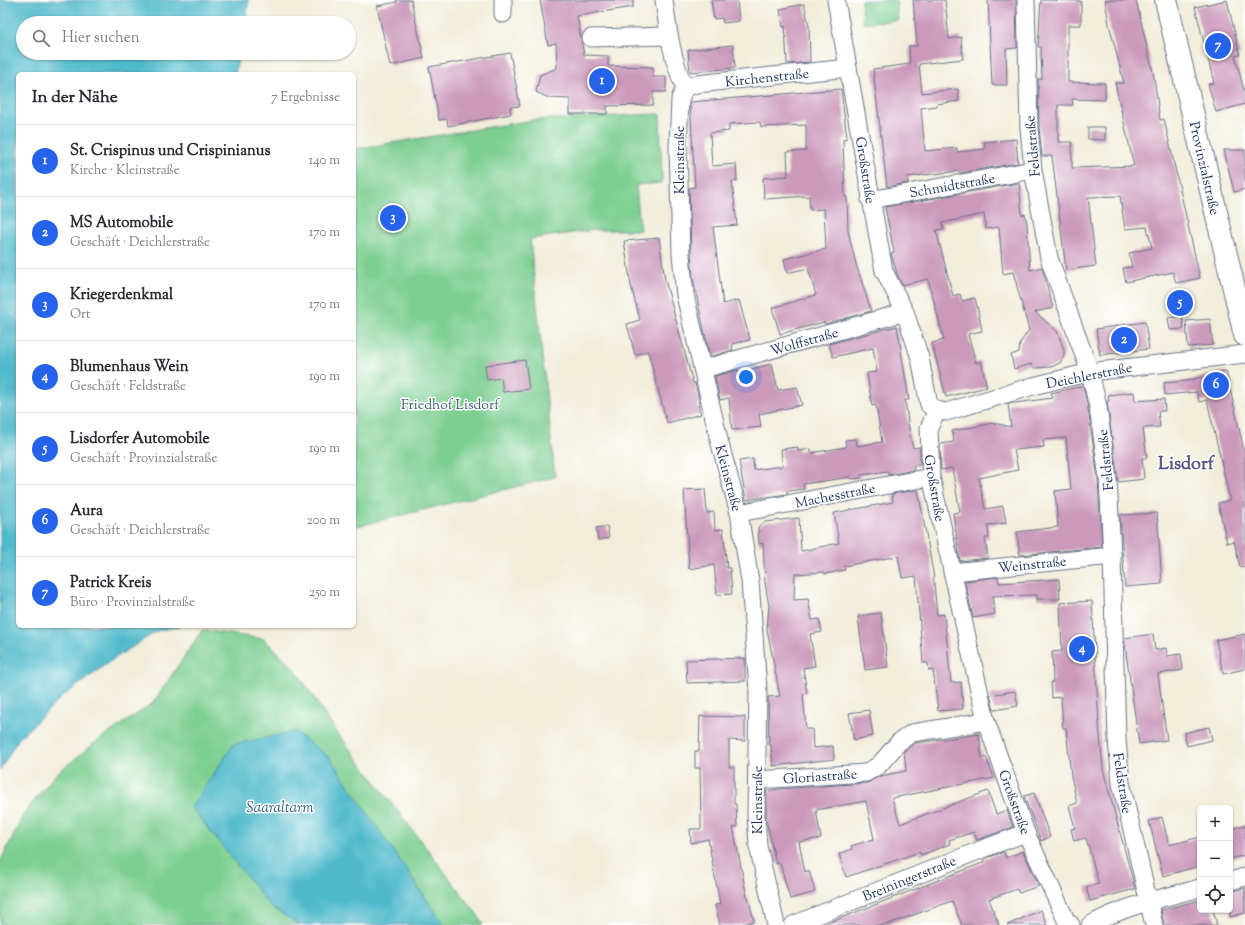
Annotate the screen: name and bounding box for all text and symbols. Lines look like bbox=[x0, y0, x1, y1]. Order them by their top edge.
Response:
search box bbox=[16, 16, 356, 60]
icon: search bbox=[30, 27, 52, 49]
text: Hier suchen bbox=[62, 28, 140, 49]
pin: 7 bbox=[1205, 31, 1231, 61]
street label: Kirchenstraße bbox=[724, 65, 810, 93]
pin: 1 bbox=[589, 66, 615, 96]
text: In der Nähe bbox=[32, 86, 118, 110]
text: 7 Ergebnisse bbox=[271, 89, 340, 107]
street label: Feldstraße bbox=[1021, 114, 1047, 177]
street label: Provinzialstraße bbox=[1183, 120, 1224, 217]
street label: Kleinstraße bbox=[671, 126, 691, 194]
street label: Großstraße bbox=[849, 135, 879, 205]
text: St. Crispinus und Crispinianus bbox=[70, 141, 270, 162]
text: 1 bbox=[43, 152, 47, 170]
text: 140 m bbox=[309, 152, 340, 170]
text: Kirche · Kleinstraße bbox=[70, 162, 180, 180]
street label: Schmidtstraße bbox=[908, 170, 997, 204]
pin: 3 bbox=[380, 203, 406, 233]
text: MS Automobile bbox=[70, 213, 173, 234]
text: 2 bbox=[42, 224, 48, 242]
text: 170 m bbox=[309, 224, 340, 242]
text: Geschäft · Deichlerstraße bbox=[70, 234, 210, 252]
text: Kriegerdenkmal bbox=[70, 285, 173, 306]
pin: 5 bbox=[1167, 288, 1193, 318]
text: 3 bbox=[42, 296, 48, 314]
text: 170 m bbox=[309, 296, 340, 314]
text: Ort bbox=[70, 306, 90, 324]
street label: Wolffstraße bbox=[768, 324, 841, 362]
pin: 2 bbox=[1111, 325, 1137, 355]
text: Blumenhaus Wein bbox=[70, 357, 189, 378]
street label: Deichlerstraße bbox=[1045, 359, 1134, 395]
your location bbox=[736, 367, 756, 387]
text: 4 bbox=[42, 368, 48, 386]
text: 190 m bbox=[309, 368, 340, 386]
pin: 6 bbox=[1203, 370, 1229, 400]
text: Geschäft · Feldstraße bbox=[70, 378, 186, 396]
park label: Friedhof Lisdorf bbox=[401, 396, 500, 416]
street label: Feldstraße bbox=[1094, 428, 1120, 491]
text: Lisdorfer Automobile bbox=[70, 429, 210, 450]
text: 5 bbox=[43, 440, 47, 458]
text: 190 m bbox=[309, 440, 340, 458]
street label: Kleinstraße bbox=[709, 443, 746, 514]
text: Geschäft · Provinzialstraße bbox=[70, 450, 217, 468]
district label: Lisdorf bbox=[1158, 452, 1216, 478]
street label: Großstraße bbox=[917, 453, 949, 523]
street label: Machesstraße bbox=[794, 479, 877, 515]
text: Aura bbox=[70, 501, 103, 522]
text: 6 bbox=[42, 512, 48, 530]
text: 200 m bbox=[307, 512, 340, 530]
text: Geschäft · Deichlerstraße bbox=[70, 522, 210, 540]
street label: Weinstraße bbox=[997, 552, 1067, 580]
text: Patrick Kreis bbox=[70, 573, 151, 594]
text: 7 bbox=[42, 584, 48, 602]
text: 250 m bbox=[309, 584, 340, 602]
text: Büro · Provinzialstraße bbox=[70, 594, 195, 612]
pin: 4 bbox=[1069, 634, 1095, 664]
street label: Feldstraße bbox=[1106, 751, 1136, 815]
street label: Gloriastraße bbox=[782, 765, 858, 791]
street label: Kleinstraße bbox=[749, 766, 769, 834]
street label: Großstraße bbox=[992, 767, 1034, 838]
water label: Saaraltarm bbox=[246, 798, 314, 819]
map controls bbox=[1197, 805, 1233, 913]
button: + bbox=[1197, 805, 1233, 841]
button: − bbox=[1197, 841, 1233, 877]
street label: Breiningerstraße bbox=[860, 852, 960, 908]
button: locate bbox=[1197, 877, 1233, 913]

